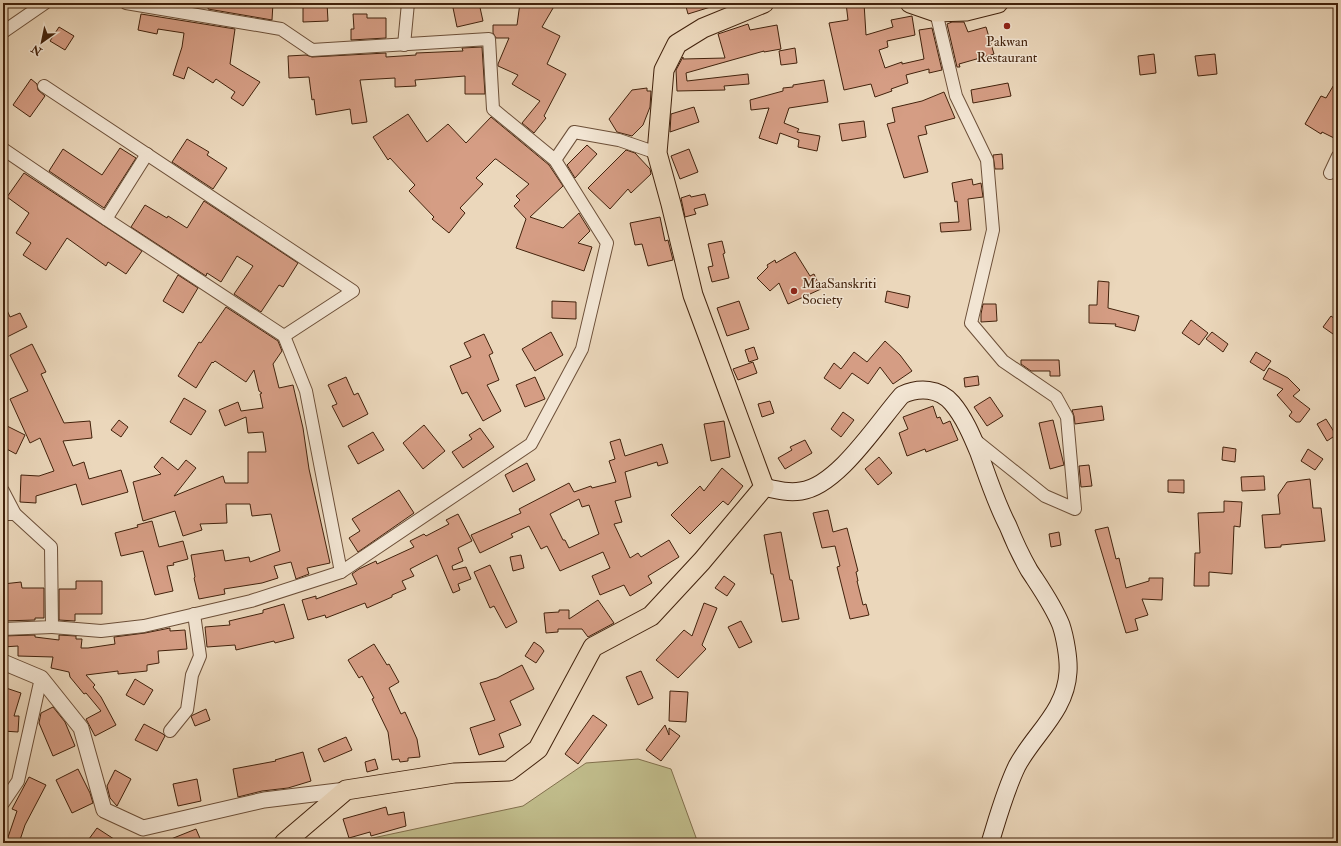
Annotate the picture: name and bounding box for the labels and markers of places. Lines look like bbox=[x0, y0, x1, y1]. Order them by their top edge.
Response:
marker: Pakwan Restaurant bbox=[1002, 21, 1012, 31]
place label: Pakwan Restaurant bbox=[977, 33, 1038, 66]
place label: MaaSanskriti Society bbox=[802, 275, 877, 309]
marker: MaaSanskriti Society bbox=[789, 286, 799, 296]

